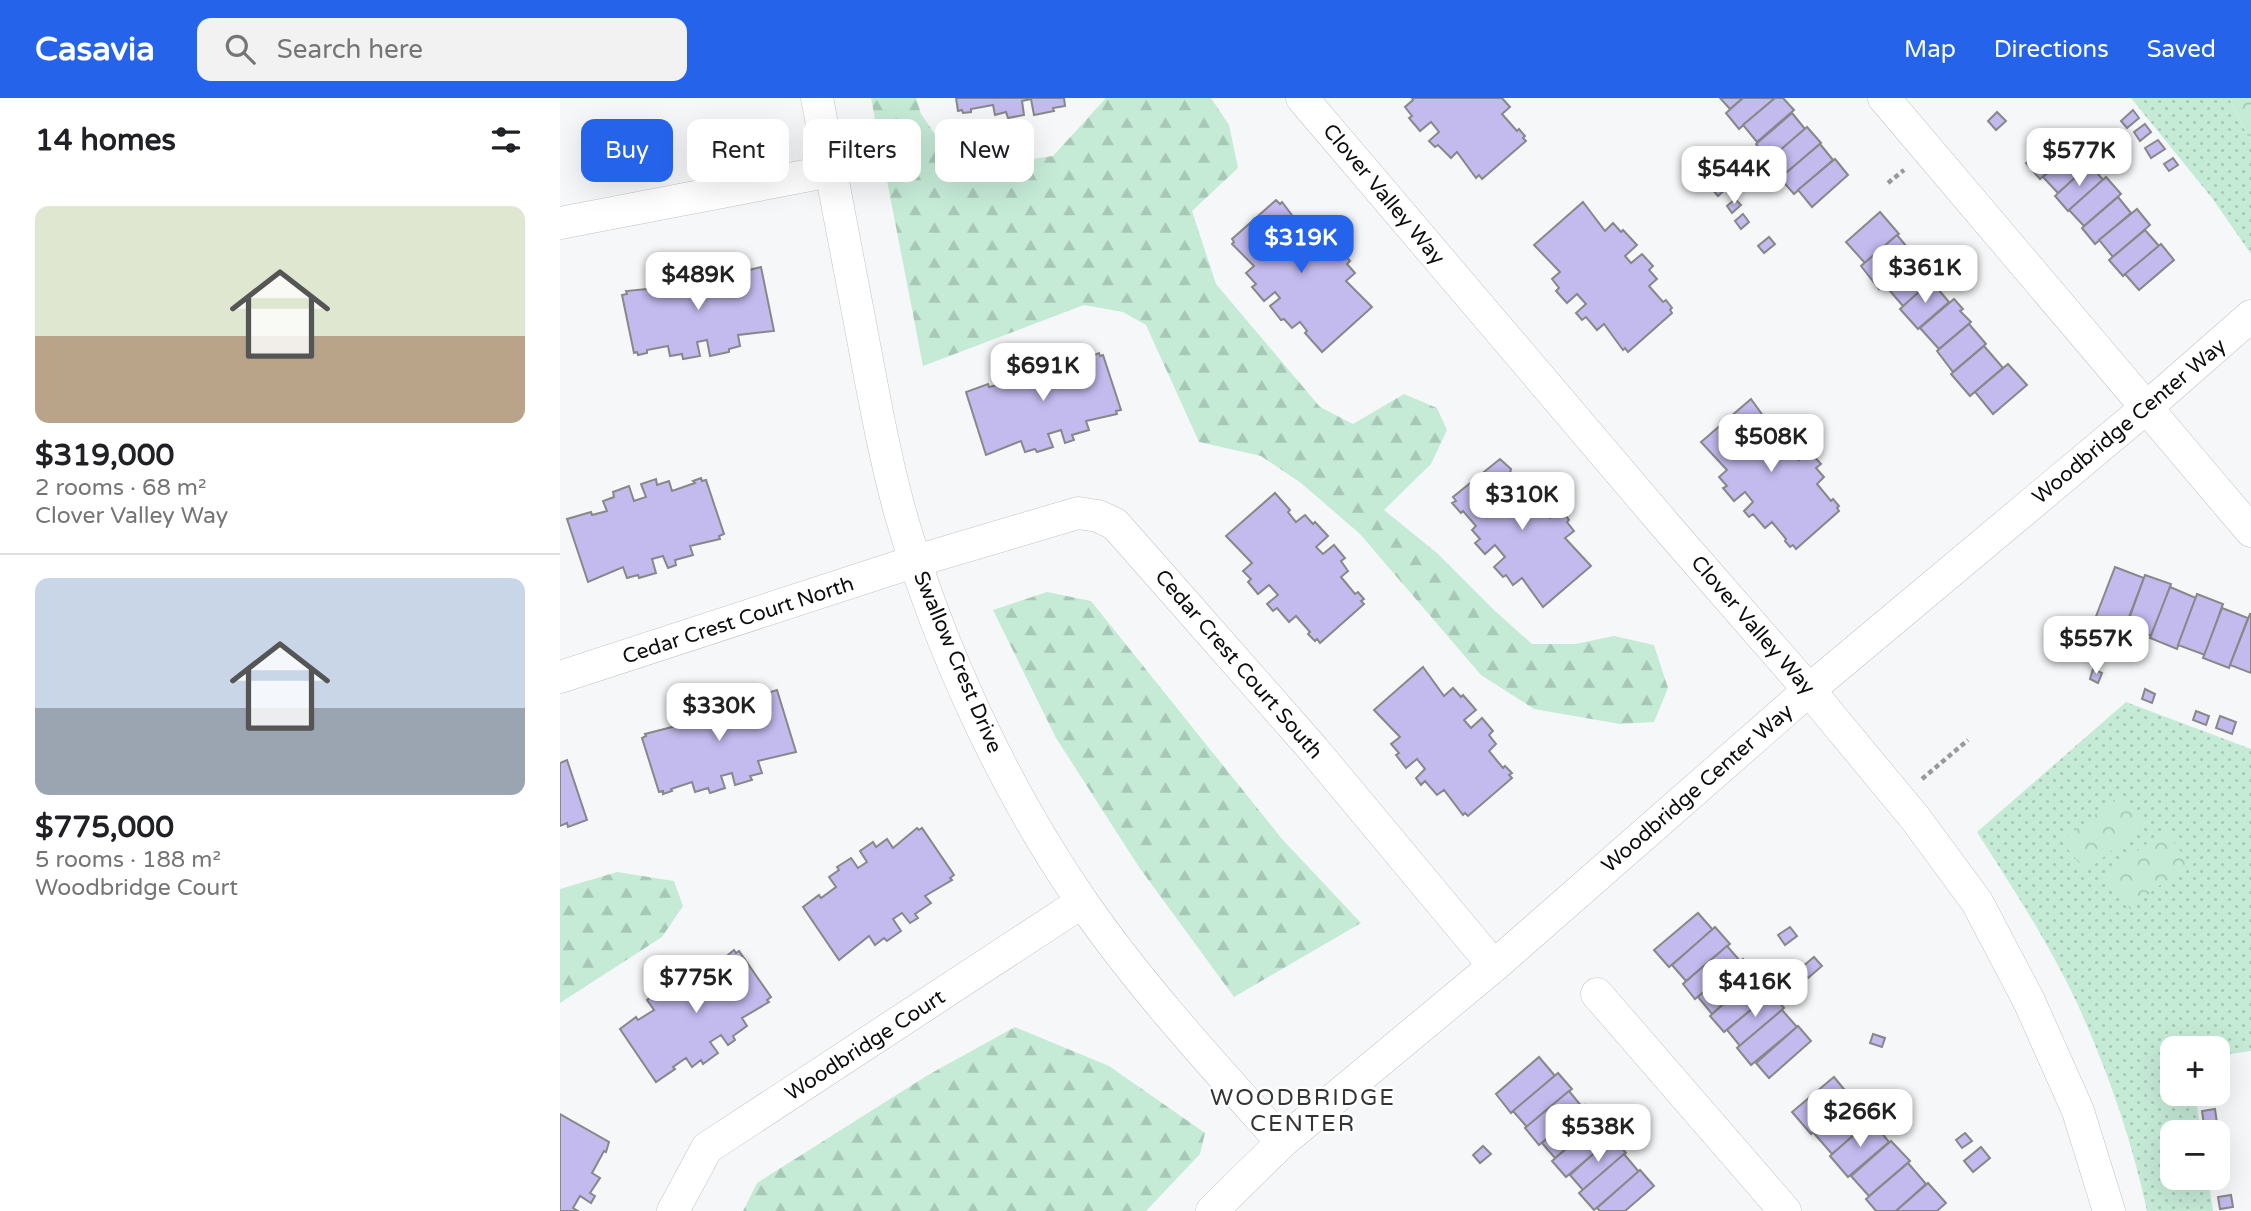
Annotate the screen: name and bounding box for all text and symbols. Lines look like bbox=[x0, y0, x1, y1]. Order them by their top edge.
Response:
search box bbox=[197, 18, 687, 81]
text: Casavia bbox=[35, 30, 155, 69]
icon: search bbox=[221, 30, 259, 68]
text: Search here bbox=[277, 34, 423, 65]
text: Map bbox=[1904, 35, 1956, 64]
text: Directions bbox=[1994, 35, 2109, 64]
text: Saved bbox=[2147, 35, 2216, 64]
chip: Buy bbox=[581, 119, 673, 182]
chip: Rent bbox=[687, 119, 789, 182]
chip: Filters bbox=[803, 119, 921, 182]
chip: New bbox=[935, 119, 1034, 182]
street label: Clover Valley Way bbox=[1317, 119, 1450, 270]
icon: filters bbox=[487, 121, 525, 159]
text: 14 homes bbox=[35, 122, 176, 159]
pin: $577K bbox=[2030, 129, 2128, 188]
text: $577K bbox=[2043, 137, 2115, 165]
pin: $544K bbox=[1685, 146, 1783, 206]
text: $544K bbox=[1698, 155, 1770, 183]
pin: $319K bbox=[1252, 216, 1350, 275]
text: $319K bbox=[1265, 224, 1337, 252]
pin: $361K bbox=[1876, 246, 1974, 305]
icon: home bbox=[217, 251, 343, 377]
pin: $489K bbox=[649, 252, 747, 312]
text: $361K bbox=[1889, 254, 1961, 282]
text: $489K bbox=[662, 261, 734, 289]
street label: Woodbridge Center Way bbox=[2028, 333, 2231, 510]
pin: $691K bbox=[994, 344, 1092, 403]
text: $691K bbox=[1007, 352, 1079, 380]
pin: $508K bbox=[1722, 414, 1820, 474]
text: $508K bbox=[1735, 423, 1807, 451]
text: $319,000 bbox=[35, 437, 174, 474]
pin: $310K bbox=[1473, 472, 1571, 532]
text: 2 rooms · 68 m² bbox=[35, 474, 206, 502]
text: $310K bbox=[1486, 481, 1558, 509]
text: Clover Valley Way bbox=[35, 502, 228, 530]
street label: Clover Valley Way bbox=[1685, 551, 1820, 700]
street label: Cedar Crest Court South bbox=[1150, 564, 1328, 764]
street label: Swallow Crest Drive bbox=[908, 568, 1007, 757]
street label: Cedar Crest Court North bbox=[619, 571, 857, 670]
pin: $557K bbox=[2047, 616, 2145, 676]
icon: home bbox=[217, 623, 343, 749]
text: $557K bbox=[2060, 625, 2132, 653]
pin: $330K bbox=[670, 684, 768, 743]
text: $330K bbox=[683, 692, 755, 720]
street label: Woodbridge Center Way bbox=[1597, 699, 1798, 878]
text: $775,000 bbox=[35, 809, 174, 846]
text: 5 rooms · 188 m² bbox=[35, 846, 221, 874]
text: Woodbridge Court bbox=[35, 874, 238, 902]
pin: $775K bbox=[647, 956, 745, 1015]
pin: $416K bbox=[1706, 960, 1804, 1019]
text: $775K bbox=[660, 964, 732, 992]
text: $416K bbox=[1719, 968, 1791, 996]
street label: Woodbridge Court bbox=[781, 984, 950, 1106]
map controls bbox=[2160, 1036, 2230, 1190]
button: + bbox=[2160, 1036, 2230, 1106]
district label: WOODBRIDGE CENTER bbox=[1210, 1084, 1396, 1138]
pin: $266K bbox=[1811, 1090, 1909, 1149]
text: $266K bbox=[1824, 1098, 1896, 1126]
pin: $538K bbox=[1549, 1104, 1647, 1164]
text: $538K bbox=[1562, 1113, 1634, 1141]
button: − bbox=[2160, 1120, 2230, 1190]

